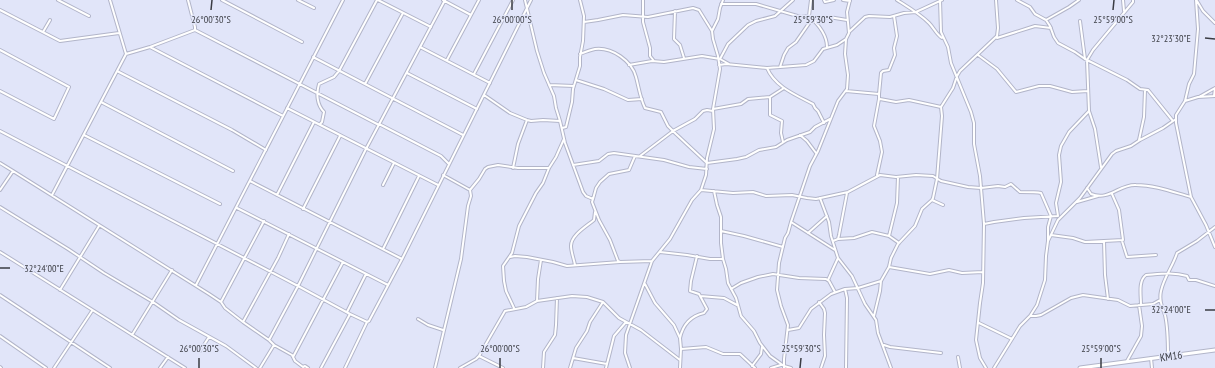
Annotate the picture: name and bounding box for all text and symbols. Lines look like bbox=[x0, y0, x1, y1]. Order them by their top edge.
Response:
text: 26°00'30"S bbox=[191, 13, 231, 26]
text: 26°00'00"S bbox=[492, 13, 532, 26]
text: 25°59'30"S bbox=[793, 13, 833, 26]
text: 25°59'00"S bbox=[1093, 13, 1133, 26]
text: 32°23'30"E bbox=[1151, 32, 1191, 45]
text: 32°24'00"E bbox=[24, 262, 64, 275]
text: 32°24'00"E bbox=[1151, 303, 1191, 316]
text: 26°00'30"S bbox=[179, 342, 219, 355]
text: 26°00'00"S bbox=[480, 342, 520, 355]
text: 25°59'30"S bbox=[781, 342, 821, 355]
text: 25°59'00"S bbox=[1081, 342, 1121, 355]
street label: KM16 bbox=[1159, 348, 1183, 364]

